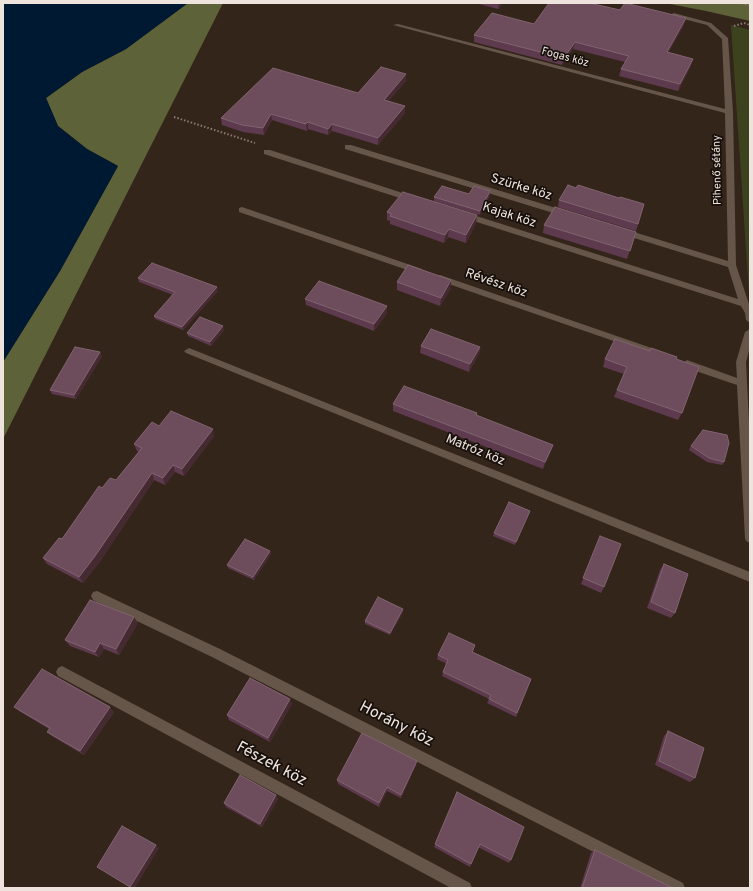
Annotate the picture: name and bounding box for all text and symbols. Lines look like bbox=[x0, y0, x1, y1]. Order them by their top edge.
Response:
street label: Fogas köz bbox=[540, 45, 590, 71]
street label: Pihenő sétány bbox=[711, 135, 725, 205]
street label: Szürke köz bbox=[488, 171, 554, 205]
street label: Kajak köz bbox=[480, 200, 538, 232]
street label: Révész köz bbox=[463, 266, 529, 302]
street label: Matróz köz bbox=[443, 432, 507, 470]
street label: Horány köz bbox=[356, 698, 436, 752]
street label: Fészek köz bbox=[232, 738, 310, 792]

